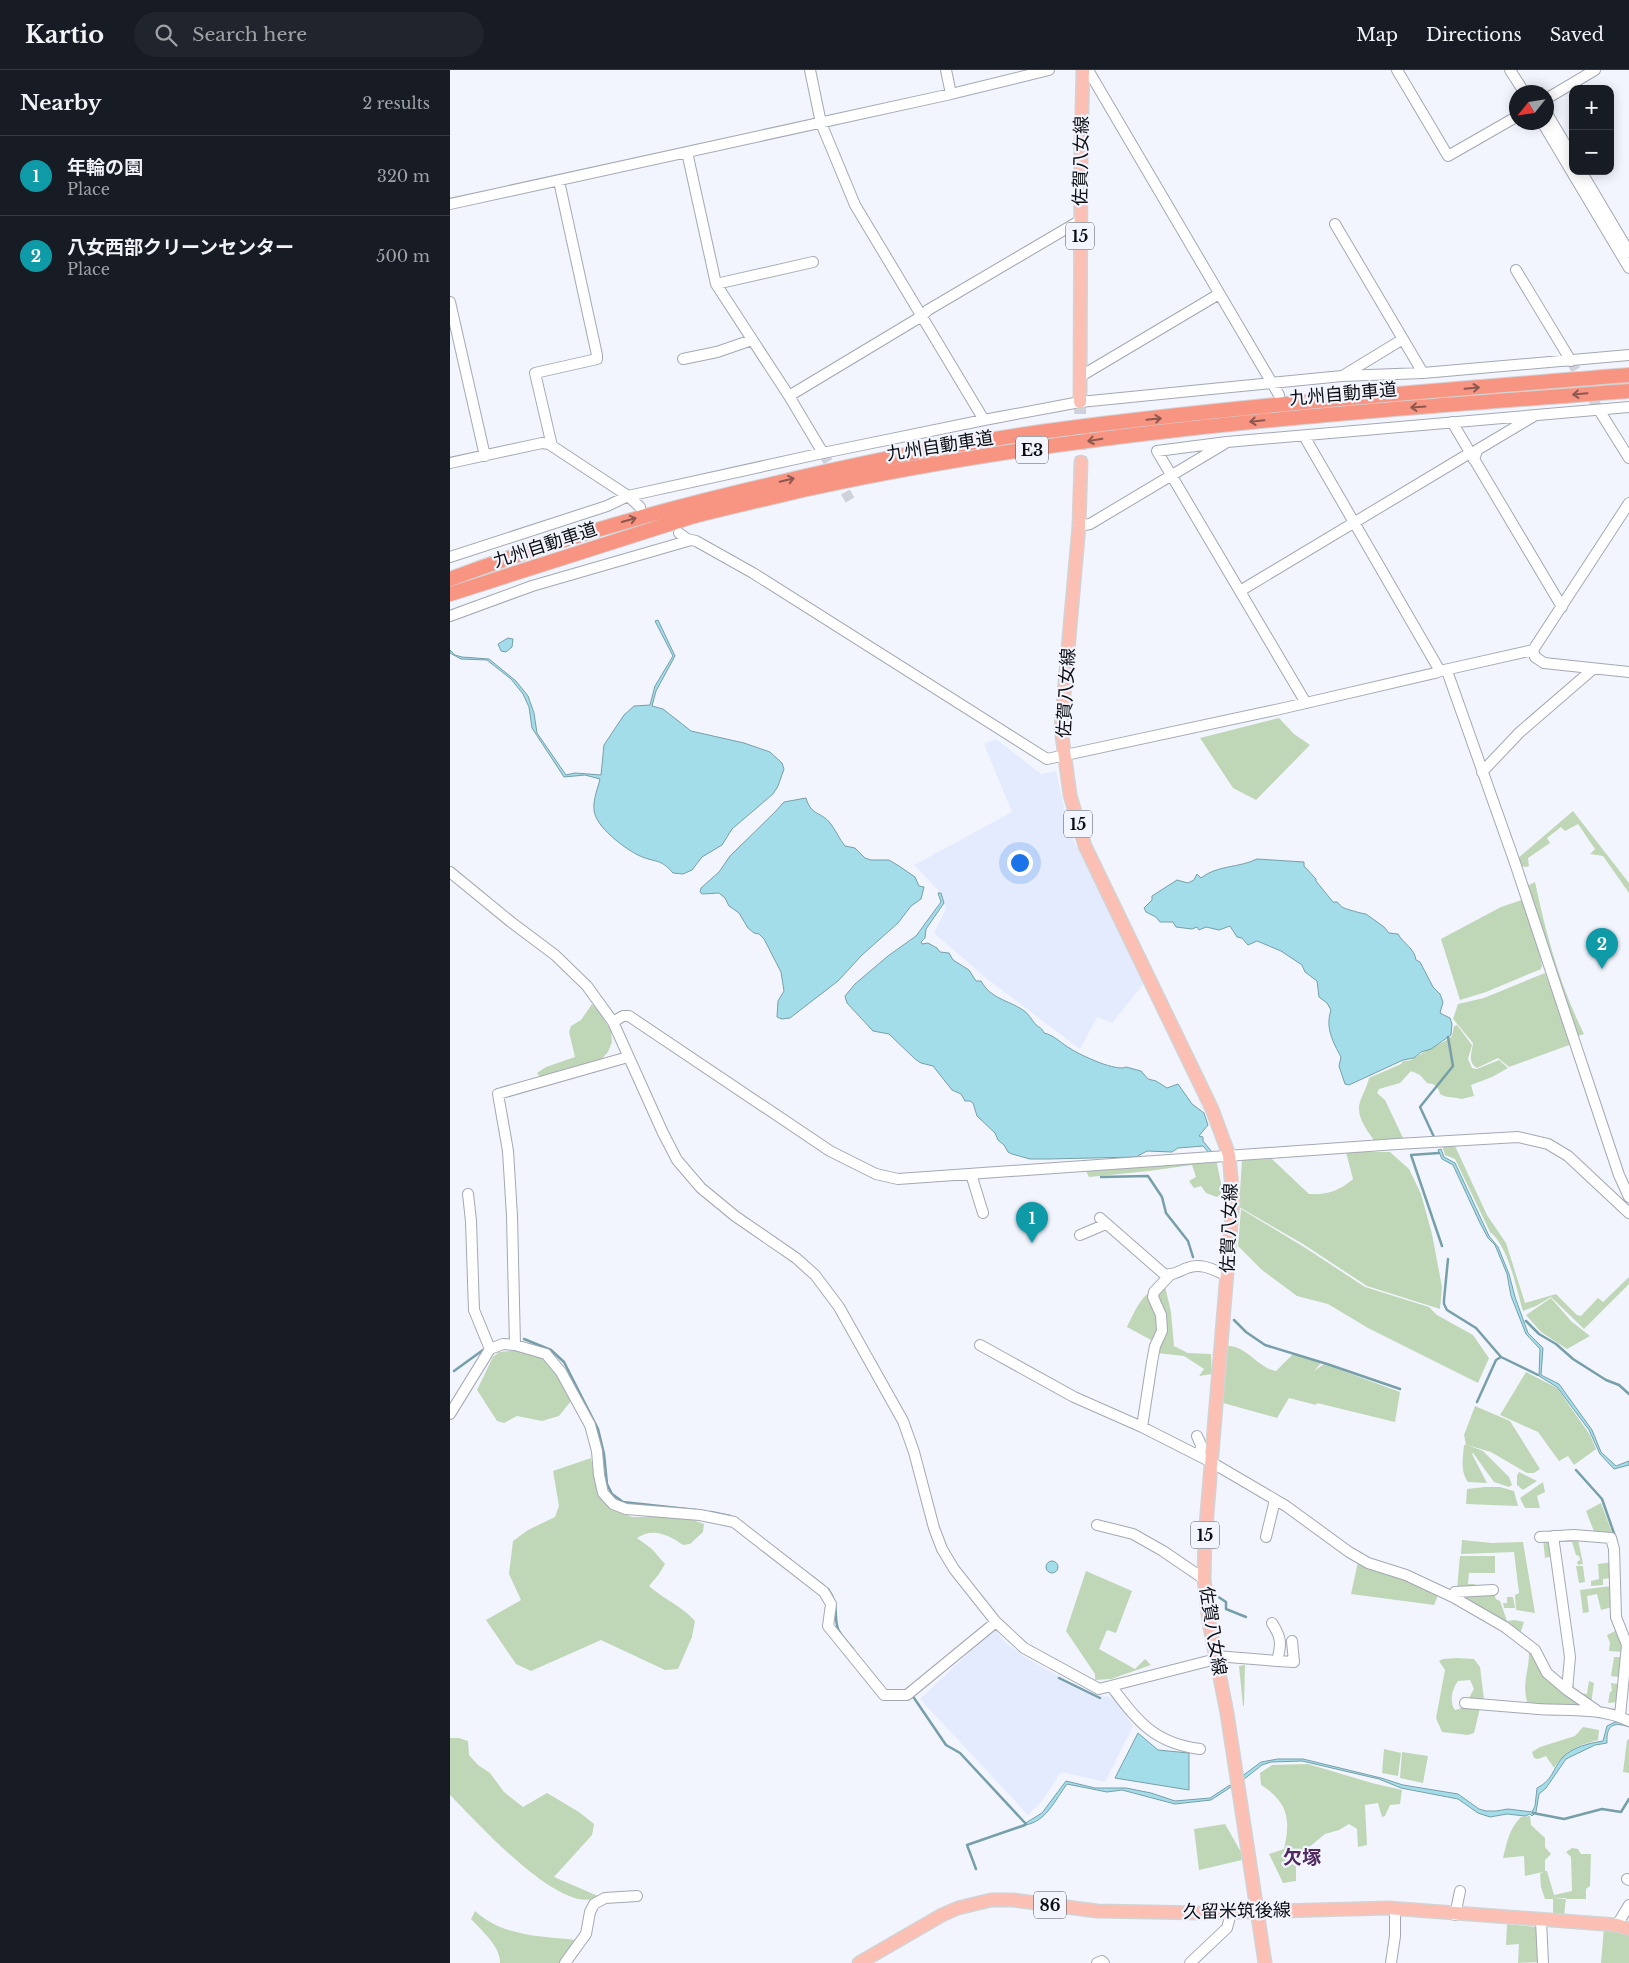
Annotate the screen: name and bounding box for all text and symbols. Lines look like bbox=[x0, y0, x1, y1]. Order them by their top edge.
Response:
search box bbox=[134, 12, 484, 57]
text: Kartio bbox=[25, 20, 104, 49]
icon: search bbox=[152, 21, 180, 49]
text: Search here bbox=[192, 23, 307, 46]
text: Map bbox=[1356, 24, 1398, 46]
text: Directions bbox=[1426, 24, 1522, 46]
text: Saved bbox=[1550, 24, 1604, 46]
north arrow bbox=[1509, 85, 1554, 130]
map controls bbox=[1569, 85, 1614, 175]
button: + bbox=[1569, 85, 1614, 130]
text: Nearby bbox=[20, 90, 101, 116]
text: 2 results bbox=[362, 93, 430, 113]
street label: 佐賀八女線 bbox=[1069, 116, 1093, 206]
button: − bbox=[1569, 130, 1614, 175]
text: 年輪の園 bbox=[67, 156, 143, 179]
text: 1 bbox=[33, 166, 39, 186]
text: 320 m bbox=[377, 166, 430, 186]
text: Place bbox=[67, 179, 110, 199]
road number: 15 bbox=[1066, 223, 1094, 250]
text: 八女西部クリーンセンター bbox=[67, 236, 294, 259]
text: 2 bbox=[31, 246, 41, 266]
text: 500 m bbox=[376, 246, 430, 266]
text: Place bbox=[67, 259, 110, 279]
street label: 九州自動車道 bbox=[1288, 378, 1398, 410]
one-way arrow bbox=[1464, 383, 1480, 393]
one-way arrow bbox=[1573, 390, 1589, 399]
one-way arrow bbox=[1411, 402, 1427, 412]
one-way arrow bbox=[1146, 414, 1162, 424]
one-way arrow bbox=[1249, 416, 1265, 426]
street label: 九州自動車道 bbox=[885, 427, 995, 465]
road number: E3 bbox=[1016, 436, 1048, 464]
one-way arrow bbox=[1088, 436, 1104, 446]
one-way arrow bbox=[778, 475, 794, 484]
one-way arrow bbox=[621, 515, 637, 525]
street label: 九州自動車道 bbox=[490, 518, 600, 572]
street label: 佐賀八女線 bbox=[1053, 647, 1079, 739]
road number: 15 bbox=[1064, 811, 1092, 838]
your location bbox=[1007, 850, 1033, 876]
pin: 2 bbox=[1586, 928, 1618, 969]
street label: 佐賀八女線 bbox=[1216, 1183, 1242, 1273]
pin: 1 bbox=[1016, 1202, 1048, 1243]
road number: 15 bbox=[1191, 1522, 1219, 1548]
street label: 佐賀八女線 bbox=[1195, 1585, 1231, 1677]
district label: 欠塚 bbox=[1283, 1846, 1321, 1869]
road number: 86 bbox=[1034, 1892, 1066, 1918]
street label: 久留米筑後線 bbox=[1183, 1899, 1291, 1923]

